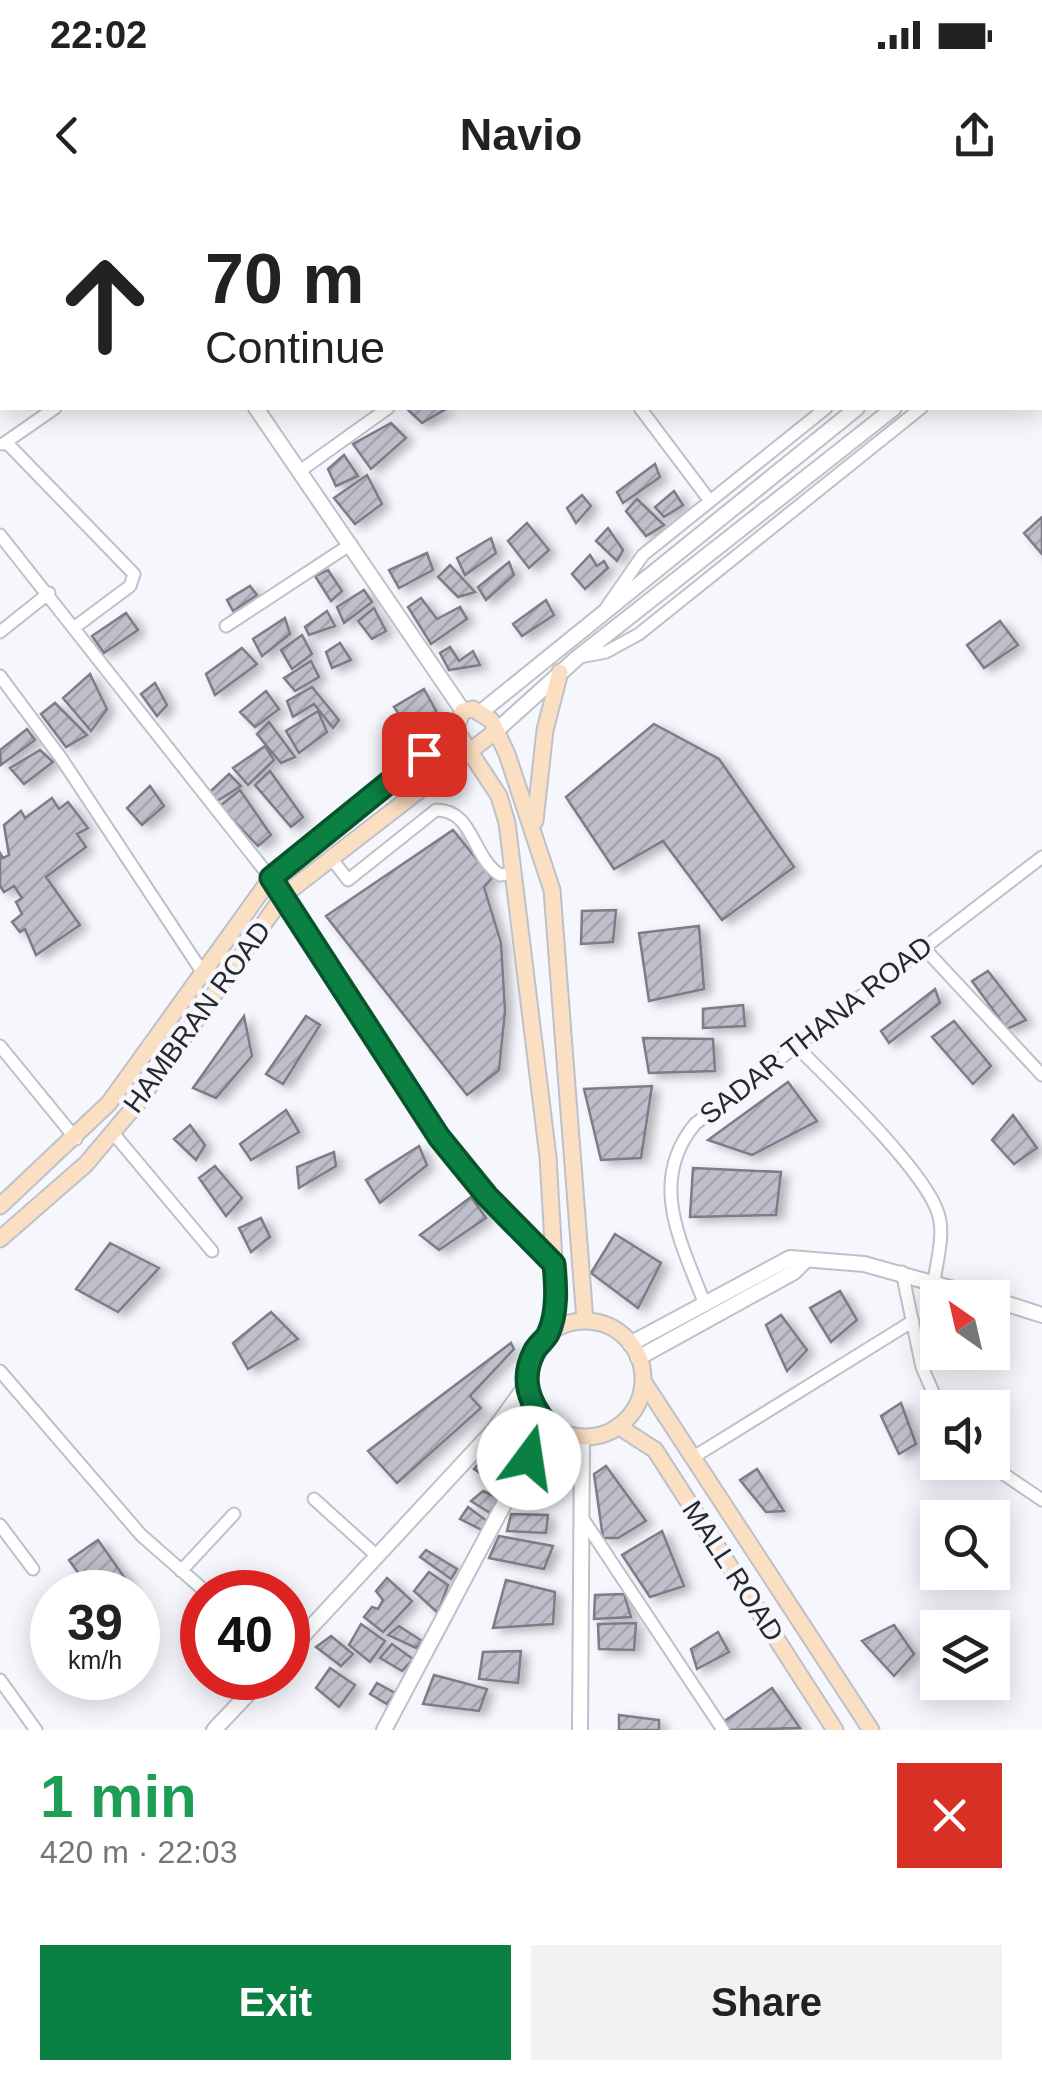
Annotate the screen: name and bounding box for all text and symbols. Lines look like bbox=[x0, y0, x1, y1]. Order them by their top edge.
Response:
text: 22:02 bbox=[50, 14, 147, 56]
icon: back bbox=[40, 108, 95, 163]
icon: share bbox=[947, 108, 1002, 163]
text: Navio bbox=[460, 109, 582, 160]
icon: ahead bbox=[40, 240, 170, 370]
text: 70 m bbox=[205, 240, 365, 318]
text: Continue bbox=[205, 322, 385, 373]
pin bbox=[382, 712, 467, 797]
icon: arrive bbox=[397, 727, 452, 782]
street label: HAMBRAN ROAD bbox=[117, 915, 277, 1119]
street label: SADAR THANA ROAD bbox=[694, 930, 938, 1130]
north arrow bbox=[920, 1280, 1010, 1370]
map controls bbox=[920, 1280, 1010, 1700]
button: sound bbox=[920, 1390, 1010, 1480]
position arrow bbox=[477, 1406, 581, 1510]
street label: MALL ROAD bbox=[676, 1495, 790, 1647]
button: search bbox=[920, 1500, 1010, 1590]
speed limit sign: 40 bbox=[180, 1570, 310, 1700]
text: 39 bbox=[67, 1595, 123, 1651]
button: layers bbox=[920, 1610, 1010, 1700]
text: km/h bbox=[68, 1646, 122, 1674]
text: 1 min bbox=[40, 1763, 197, 1830]
button: close bbox=[897, 1763, 1002, 1868]
text: 420 m · 22:03 bbox=[40, 1834, 237, 1870]
button: Exit bbox=[40, 1945, 511, 2060]
button: Share bbox=[531, 1945, 1002, 2060]

